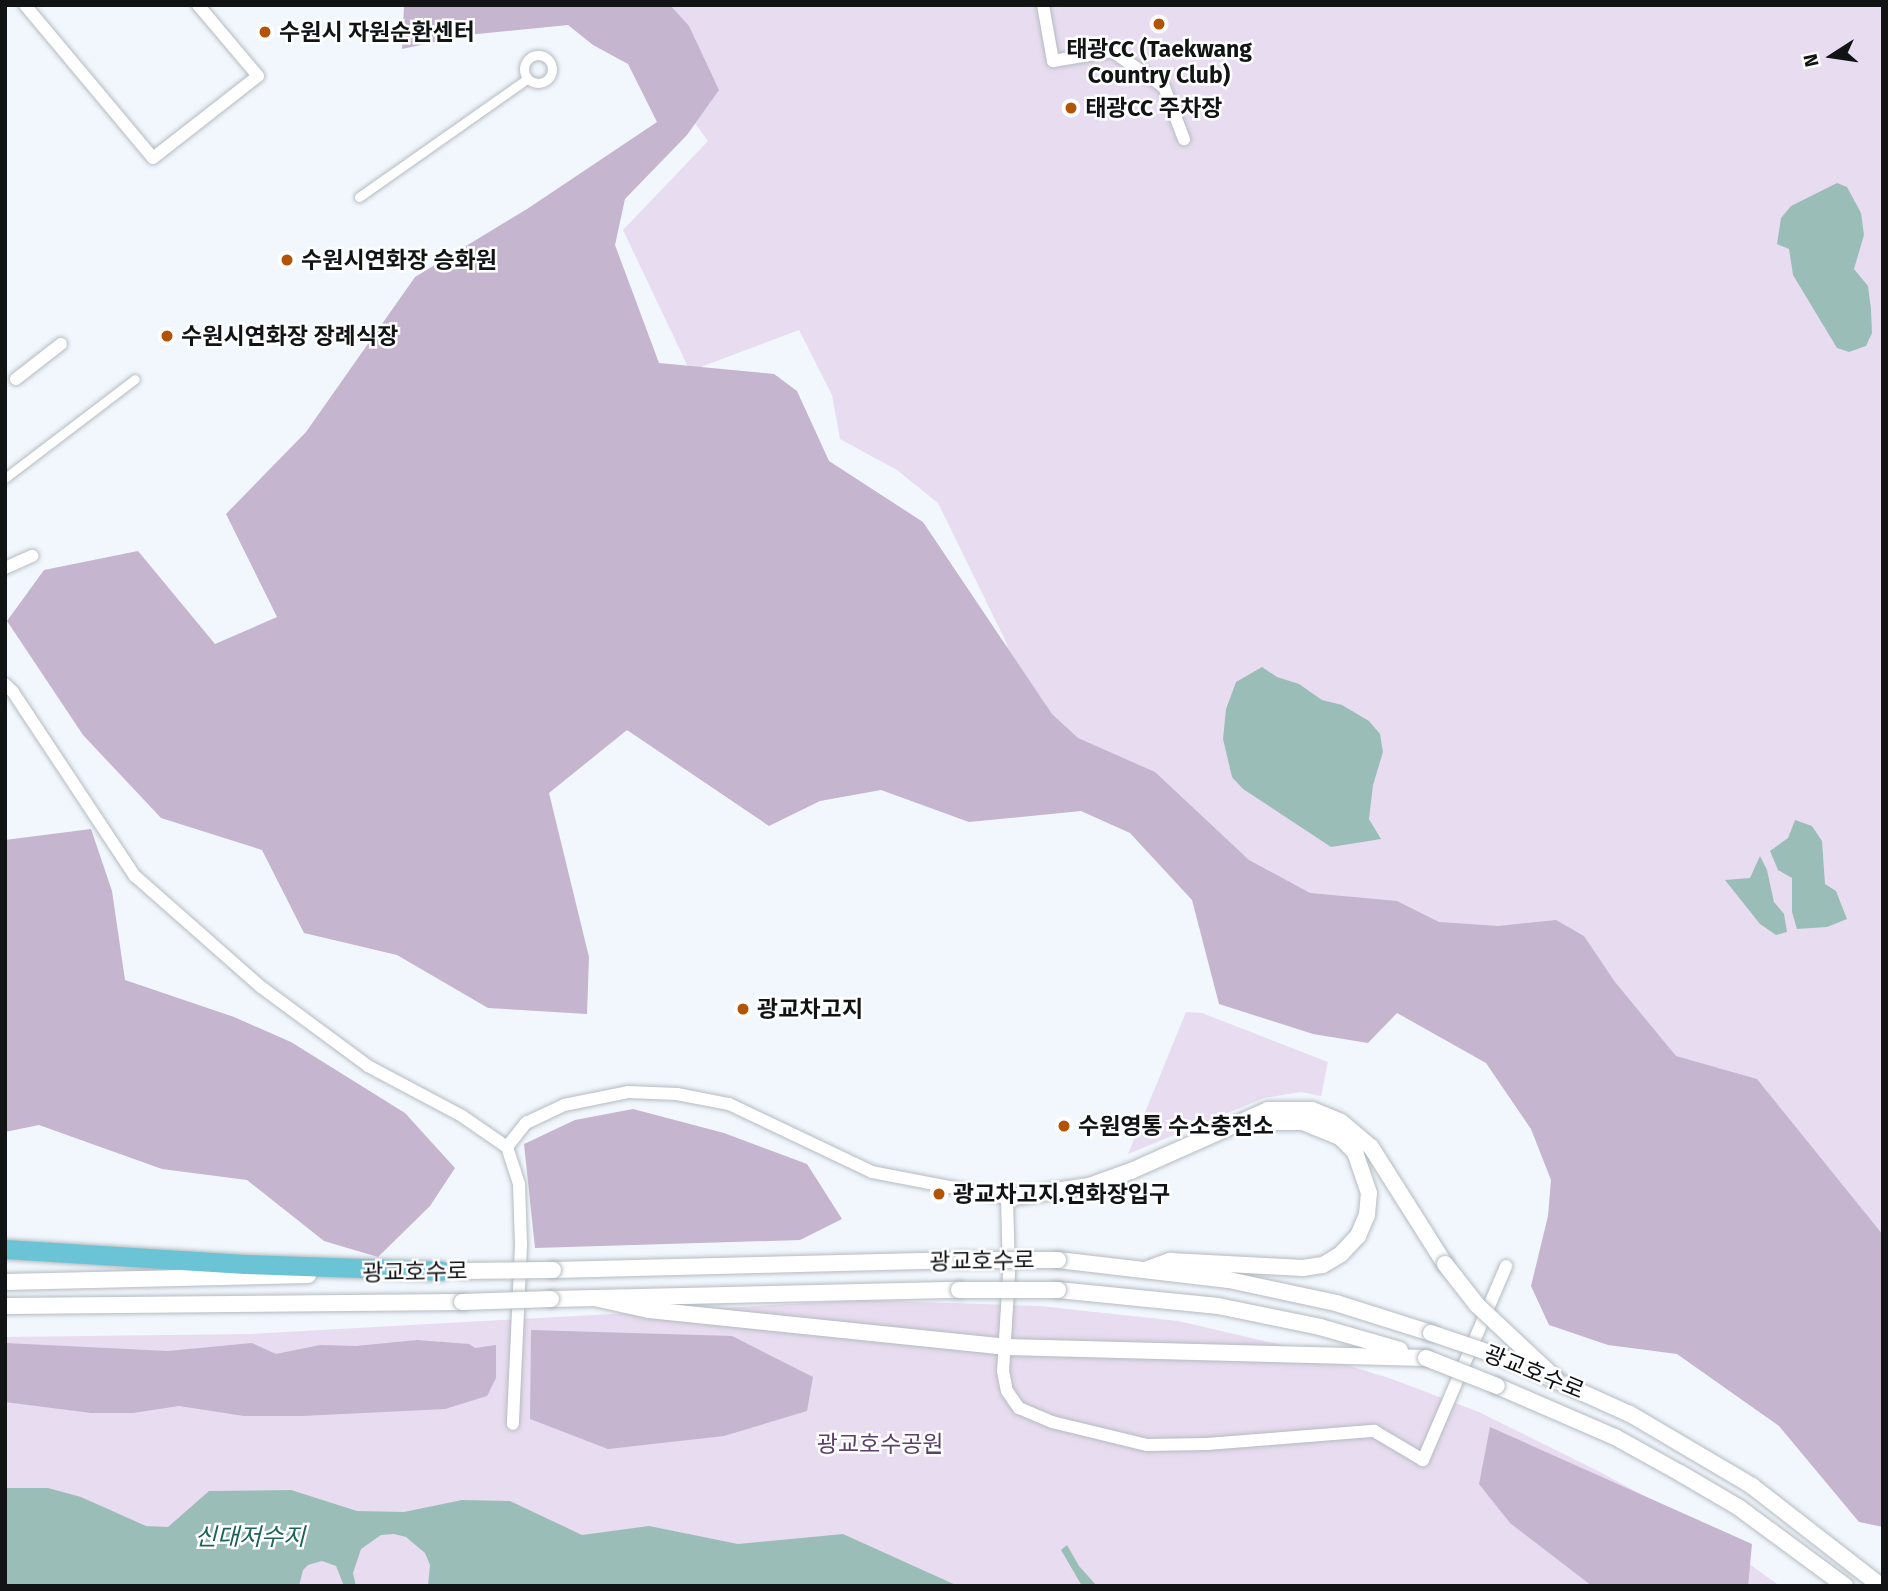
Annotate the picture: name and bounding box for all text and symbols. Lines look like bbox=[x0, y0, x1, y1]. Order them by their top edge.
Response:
marker: 태광CC (Taekwang Country Club) bbox=[1151, 16, 1167, 32]
place label: 수원시 자원순환센터 bbox=[279, 18, 475, 46]
north arrow bbox=[1797, 21, 1867, 91]
marker: 수원시 자원순환센터 bbox=[257, 24, 273, 40]
place label: 태광CC (Taekwang Country Club) bbox=[1066, 35, 1252, 89]
text: N bbox=[1798, 52, 1824, 69]
place label: 태광CC 주차장 bbox=[1085, 94, 1222, 122]
marker: 태광CC 주차장 bbox=[1063, 100, 1079, 116]
place label: 수원시연화장 승화원 bbox=[301, 246, 497, 274]
marker: 수원시연화장 승화원 bbox=[279, 252, 295, 268]
place label: 수원시연화장 장례식장 bbox=[181, 322, 398, 350]
marker: 수원시연화장 장례식장 bbox=[159, 328, 175, 344]
place label: 광교차고지 bbox=[757, 995, 863, 1023]
marker: 광교차고지 bbox=[735, 1001, 751, 1017]
place label: 수원영통 수소충전소 bbox=[1078, 1112, 1274, 1140]
marker: 수원영통 수소충전소 bbox=[1056, 1118, 1072, 1134]
place label: 광교차고지.연화장입구 bbox=[953, 1180, 1170, 1208]
marker: 광교차고지.연화장입구 bbox=[931, 1186, 947, 1202]
street label: 광교호수로 bbox=[929, 1246, 1035, 1276]
street label: 광교호수로 bbox=[362, 1257, 468, 1287]
street label: 광교호수로 bbox=[1480, 1339, 1588, 1405]
park label: 광교호수공원 bbox=[817, 1430, 943, 1458]
water label: 신대저수지 bbox=[195, 1524, 305, 1552]

